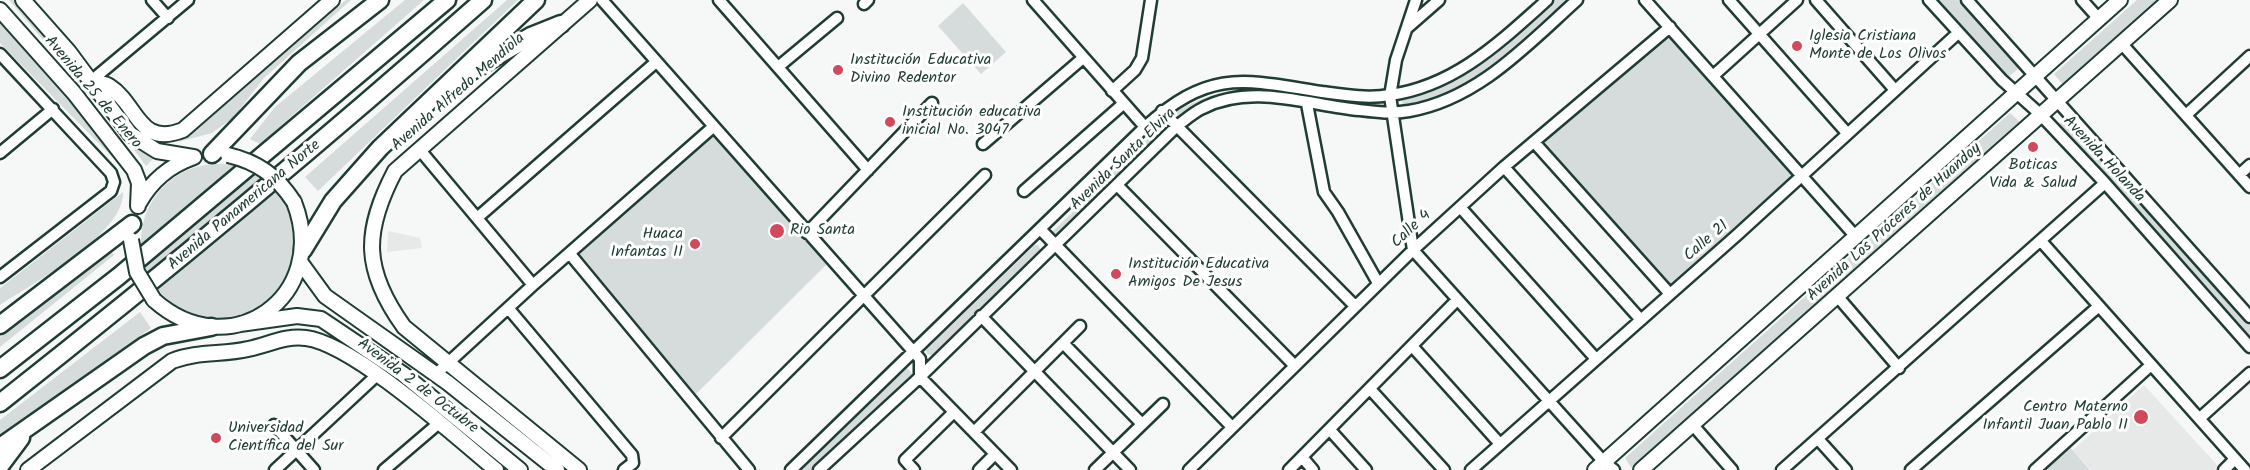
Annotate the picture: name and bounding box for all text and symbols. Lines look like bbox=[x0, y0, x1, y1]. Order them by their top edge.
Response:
place label: Iglesia Cristiana Monte de Los Olivos bbox=[1809, 27, 1946, 65]
street label: Avenida Alfredo Mendiola bbox=[388, 30, 530, 156]
street label: Avenida 25 de Enero bbox=[39, 33, 145, 153]
marker: Iglesia Cristiana Monte de Los Olivos bbox=[1790, 39, 1804, 53]
place label: Institución Educativa Divino Redentor bbox=[850, 51, 991, 89]
marker: Institución Educativa Divino Redentor bbox=[831, 63, 845, 77]
place label: Institución educativa inicial No. 3047 bbox=[902, 103, 1041, 141]
street label: Avenida Santa Elvira bbox=[1067, 105, 1181, 215]
street label: Avenida Holanda bbox=[2058, 113, 2148, 207]
marker: Institución educativa inicial No. 3047 bbox=[883, 115, 897, 129]
street label: Avenida Panamericana Norte bbox=[165, 137, 325, 275]
street label: Avenida Los Próceres de Huandoy bbox=[1804, 140, 1986, 306]
marker: Boticas Vida & Salud bbox=[2026, 140, 2040, 154]
place label: Boticas Vida & Salud bbox=[1989, 156, 2077, 194]
street label: Calle 4 bbox=[1388, 207, 1436, 253]
street label: Calle 21 bbox=[1681, 217, 1733, 267]
place label: Rio Santa bbox=[790, 221, 855, 241]
marker: Rio Santa bbox=[768, 222, 786, 240]
place label: Huaca Infantas II bbox=[611, 225, 683, 263]
marker: Huaca Infantas II bbox=[688, 237, 702, 251]
place label: Institución Educativa Amigos De Jesus bbox=[1128, 255, 1269, 293]
marker: Institución Educativa Amigos De Jesus bbox=[1109, 267, 1123, 281]
street label: Avenida 2 de Octubre bbox=[353, 335, 481, 439]
place label: Centro Materno Infantil Juan Pablo II bbox=[1982, 398, 2128, 436]
marker: Centro Materno Infantil Juan Pablo II bbox=[2132, 408, 2150, 426]
place label: Universidad Científica del Sur bbox=[228, 419, 344, 457]
marker: Universidad Científica del Sur bbox=[209, 431, 223, 445]

